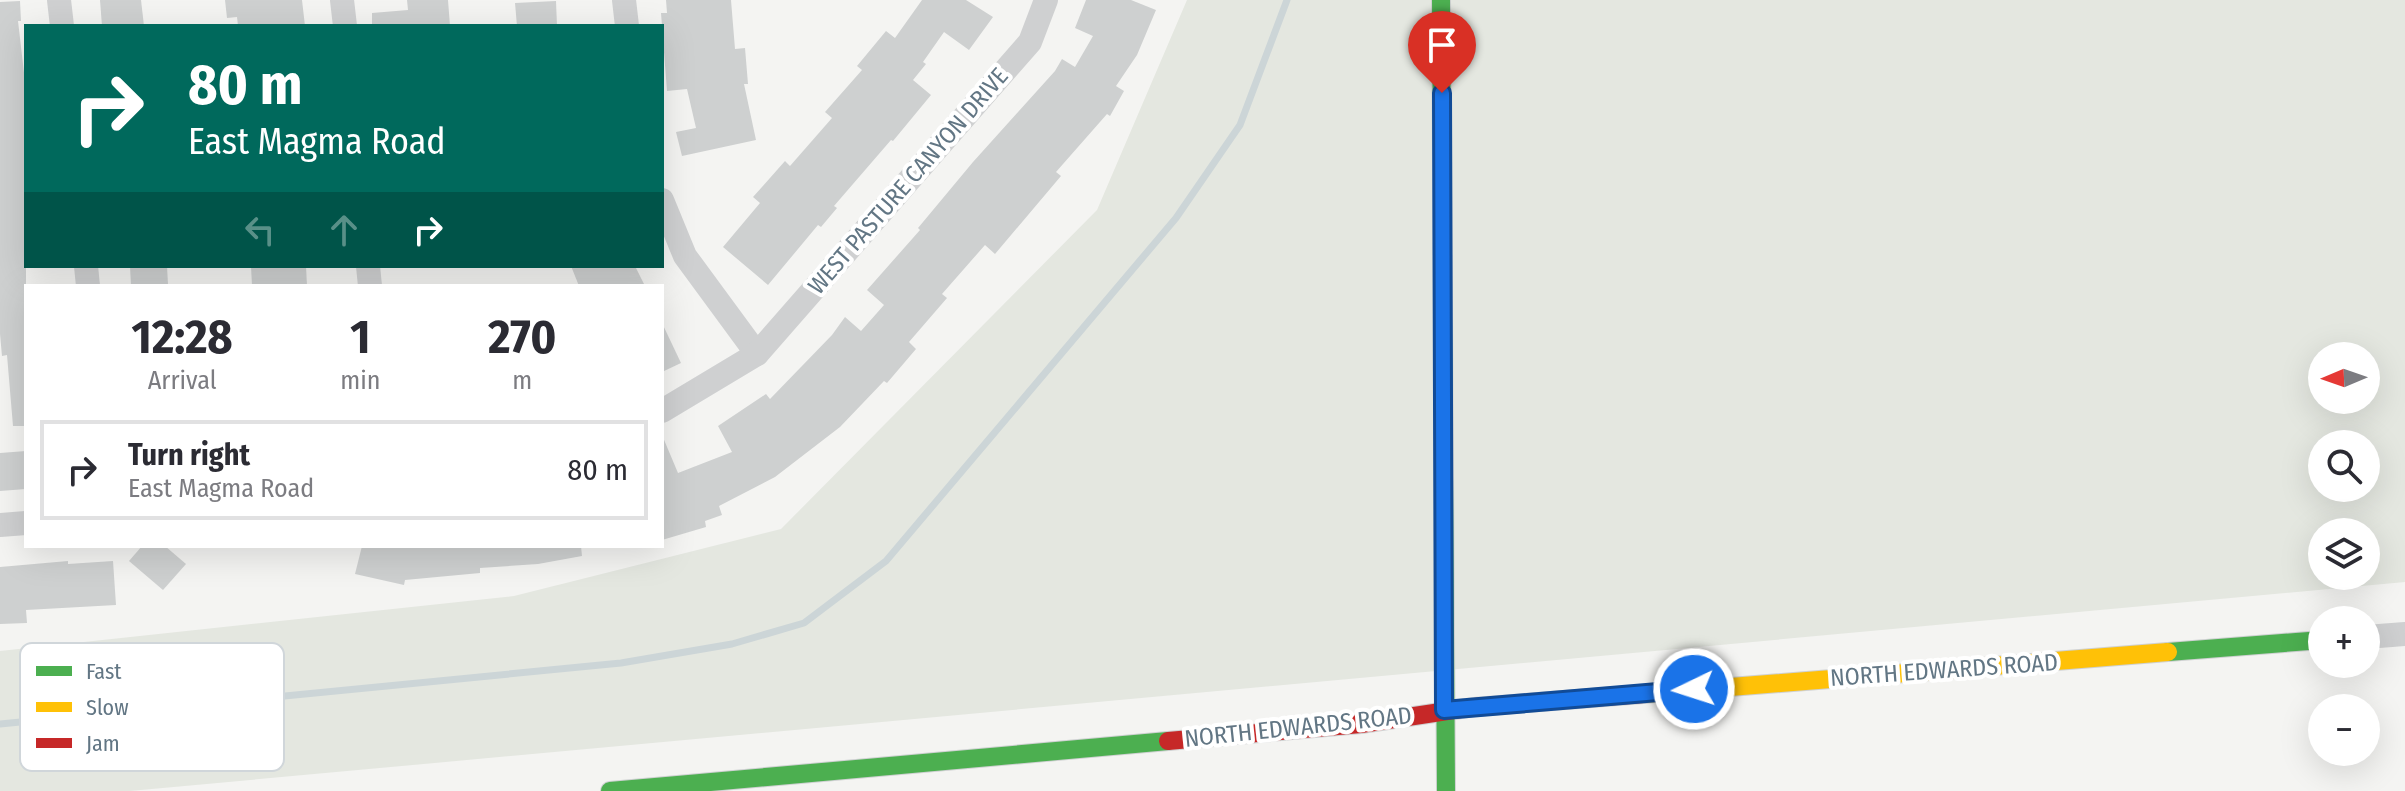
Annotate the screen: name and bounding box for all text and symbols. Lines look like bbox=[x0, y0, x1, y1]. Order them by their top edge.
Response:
pin bbox=[1408, 11, 1476, 93]
icon: arrive bbox=[1420, 23, 1464, 67]
text: 80 m bbox=[188, 52, 303, 119]
icon: right bbox=[56, 56, 160, 160]
street label: WEST PASTURE CANYON DRIVE bbox=[802, 62, 1014, 300]
text: East Magma Road bbox=[188, 120, 446, 164]
icon: left bbox=[238, 208, 282, 252]
icon: ahead bbox=[322, 208, 366, 252]
icon: right bbox=[406, 208, 450, 252]
text: 12:28 bbox=[132, 308, 233, 366]
text: 1 bbox=[350, 308, 371, 366]
text: 270 bbox=[488, 308, 556, 366]
north arrow bbox=[2308, 342, 2380, 414]
map controls bbox=[2308, 342, 2380, 766]
text: Arrival bbox=[148, 365, 217, 396]
text: min bbox=[340, 365, 381, 396]
text: m bbox=[512, 365, 532, 396]
button: search bbox=[2308, 430, 2380, 502]
text: Turn right bbox=[128, 437, 250, 473]
icon: right bbox=[60, 448, 104, 492]
text: 80 m bbox=[567, 452, 628, 488]
text: East Magma Road bbox=[128, 473, 314, 504]
button: layers bbox=[2308, 518, 2380, 590]
button: + bbox=[2308, 606, 2380, 678]
legend bbox=[20, 643, 284, 771]
position arrow bbox=[1652, 647, 1736, 731]
street label: NORTH EDWARDS ROAD bbox=[1829, 648, 2059, 692]
text: Fast bbox=[86, 658, 122, 685]
text: Slow bbox=[86, 694, 129, 721]
button: − bbox=[2308, 694, 2380, 766]
street label: NORTH EDWARDS ROAD bbox=[1183, 701, 1413, 753]
text: Jam bbox=[86, 730, 120, 757]

